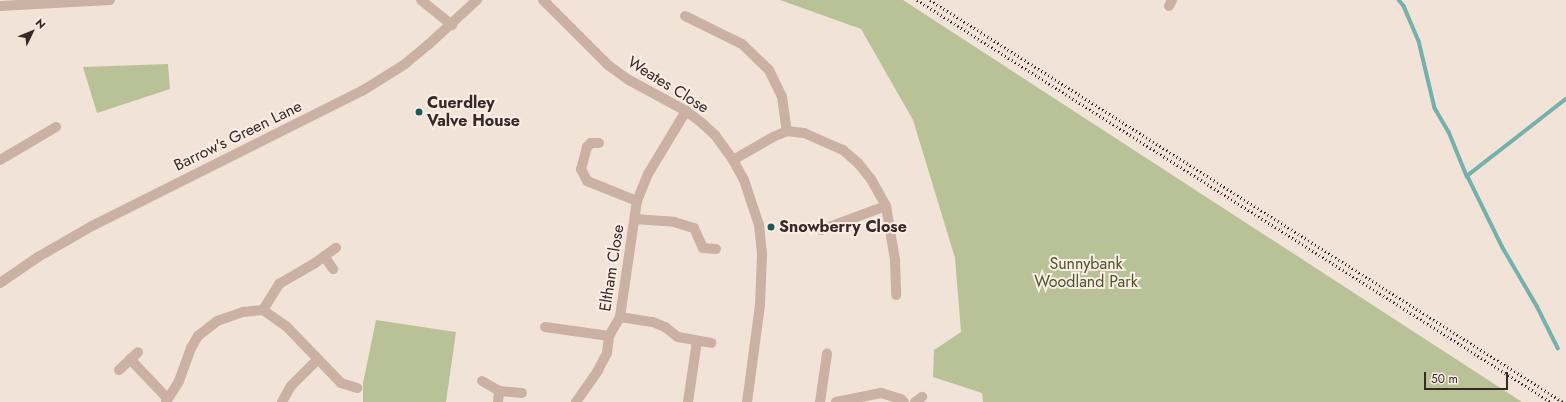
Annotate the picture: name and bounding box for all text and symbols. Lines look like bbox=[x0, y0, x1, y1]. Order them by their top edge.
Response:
north arrow bbox=[12, 12, 52, 52]
text: N bbox=[32, 15, 50, 32]
street label: Weates Close bbox=[624, 53, 712, 117]
place label: Cuerdley Valve House bbox=[427, 93, 520, 131]
street label: Barrow's Green Lane bbox=[171, 97, 305, 175]
marker: Cuerdley Valve House bbox=[414, 107, 424, 117]
place label: Snowberry Close bbox=[779, 217, 907, 237]
marker: Snowberry Close bbox=[766, 222, 776, 232]
street label: Eltham Close bbox=[596, 223, 628, 313]
park label: Sunnybank Woodland Park bbox=[1034, 254, 1138, 292]
scale bar bbox=[1426, 364, 1510, 390]
text: 50 m bbox=[1431, 370, 1458, 388]

